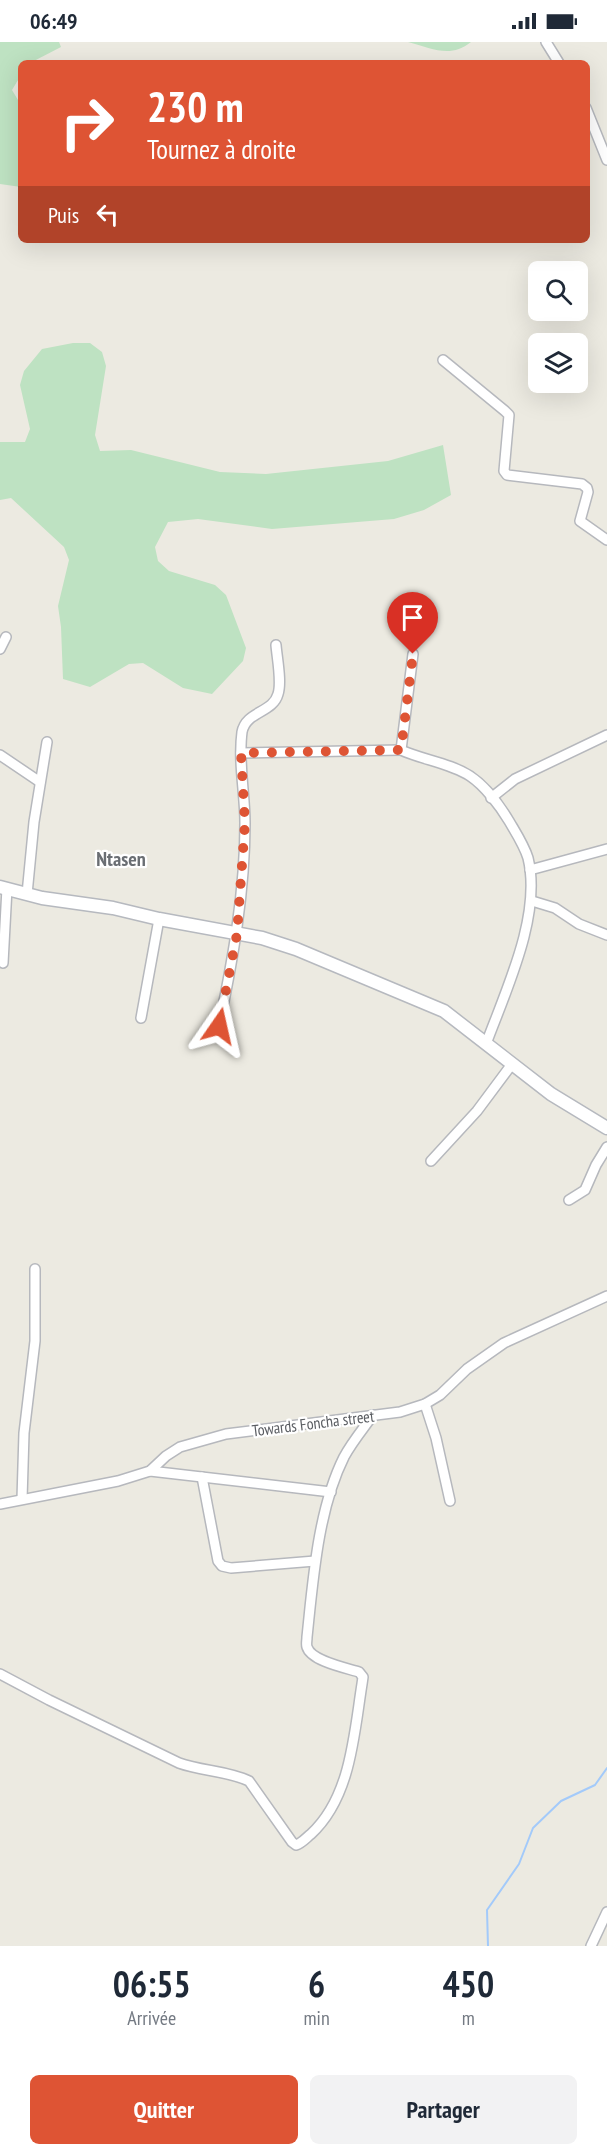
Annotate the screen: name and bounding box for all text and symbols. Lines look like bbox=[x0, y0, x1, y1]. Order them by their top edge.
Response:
text: 06:49 bbox=[30, 7, 78, 35]
text: 230 m bbox=[147, 79, 244, 134]
icon: right bbox=[48, 84, 126, 162]
text: Tournez à droite bbox=[147, 132, 296, 166]
icon: left bbox=[91, 198, 124, 231]
text: Puis bbox=[48, 201, 79, 229]
map controls bbox=[528, 261, 588, 393]
button: search bbox=[528, 261, 588, 321]
button: layers bbox=[528, 333, 588, 393]
pin bbox=[387, 592, 438, 654]
icon: arrive bbox=[396, 601, 429, 634]
district label: Ntasen bbox=[96, 846, 146, 872]
position arrow bbox=[187, 994, 251, 1058]
street label: Towards Foncha street bbox=[251, 1406, 376, 1440]
text: 06:55 bbox=[113, 1960, 191, 2007]
text: 6 bbox=[308, 1960, 325, 2007]
text: 450 bbox=[443, 1960, 494, 2007]
text: Arrivée bbox=[127, 2005, 176, 2031]
text: min bbox=[304, 2005, 330, 2031]
text: m bbox=[462, 2005, 475, 2031]
button: Quitter bbox=[30, 2075, 298, 2144]
button: Partager bbox=[310, 2075, 577, 2144]

